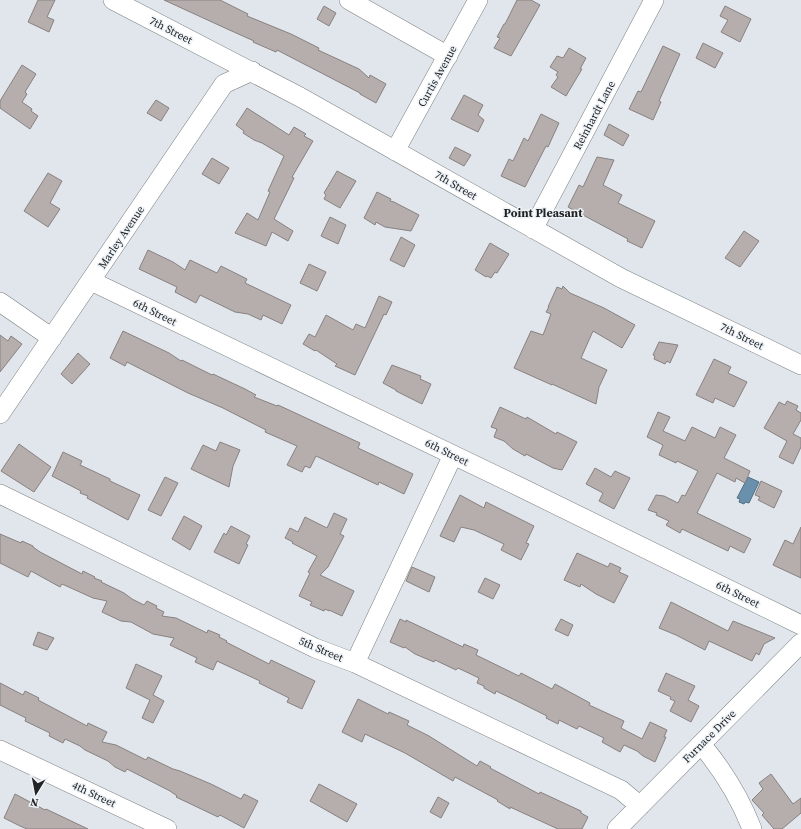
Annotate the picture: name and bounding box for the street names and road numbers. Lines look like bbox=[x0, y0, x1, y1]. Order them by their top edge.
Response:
street label: 7th Street bbox=[147, 13, 195, 48]
street label: Curtis Avenue bbox=[414, 42, 461, 110]
street label: Reinhardt Lane bbox=[570, 78, 619, 152]
street label: 7th Street bbox=[432, 167, 480, 204]
street label: Marley Avenue bbox=[95, 203, 148, 272]
street label: 6th Street bbox=[131, 295, 179, 330]
street label: 7th Street bbox=[718, 319, 766, 354]
street label: 6th Street bbox=[423, 435, 471, 470]
street label: 6th Street bbox=[714, 577, 762, 612]
street label: 5th Street bbox=[296, 633, 346, 666]
street label: Furnace Drive bbox=[679, 706, 740, 766]
street label: 4th Street bbox=[69, 778, 118, 811]

